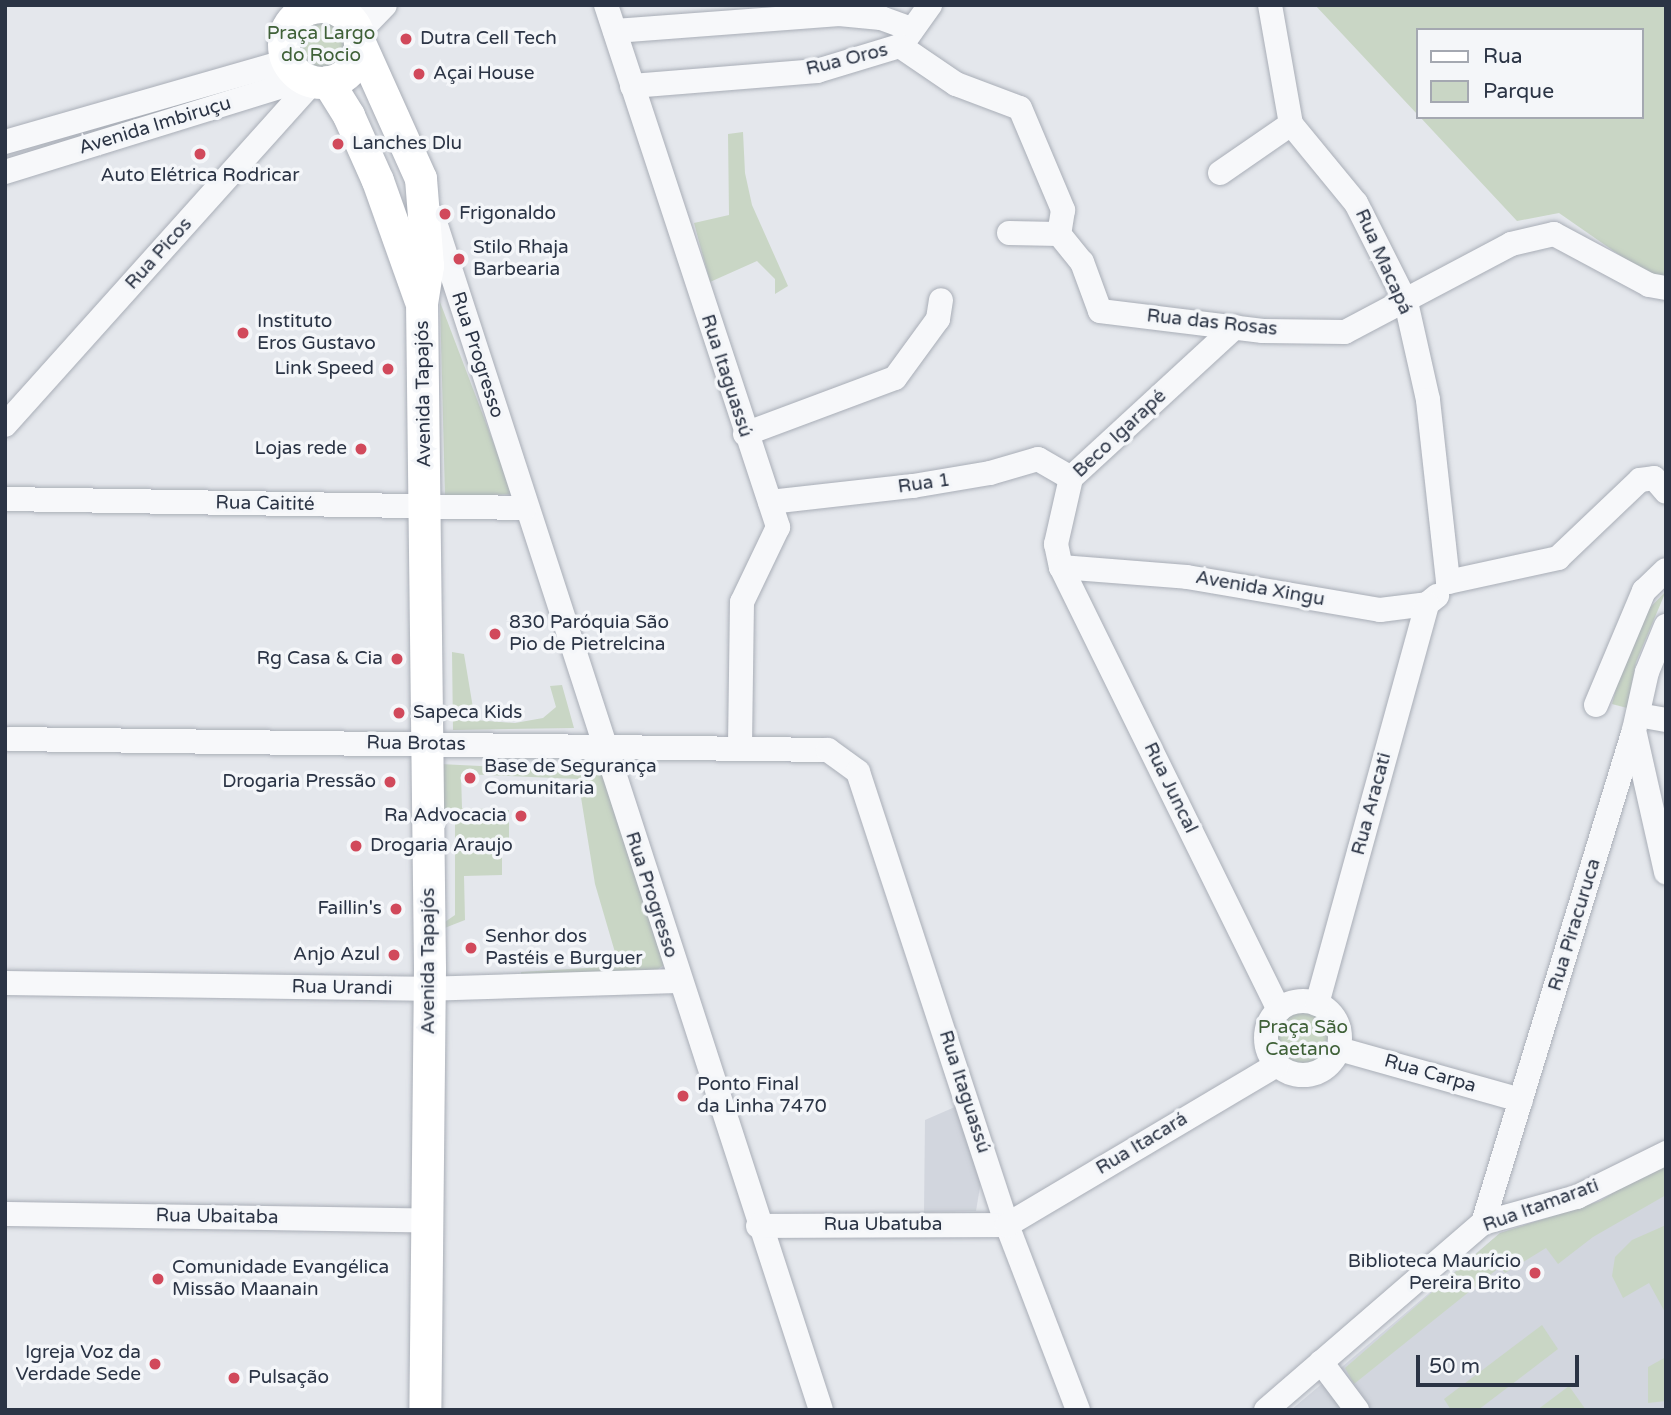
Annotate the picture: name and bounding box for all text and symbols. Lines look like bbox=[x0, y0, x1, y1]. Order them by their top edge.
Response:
park label: Praça Largo do Rocio bbox=[267, 23, 375, 67]
place label: Dutra Cell Tech bbox=[420, 28, 557, 50]
legend bbox=[1416, 28, 1643, 119]
marker: Dutra Cell Tech bbox=[398, 31, 414, 47]
street label: Rua Oros bbox=[804, 39, 890, 81]
text: Rua bbox=[1483, 44, 1523, 69]
place label: Açai House bbox=[433, 63, 534, 85]
marker: Açai House bbox=[411, 66, 427, 82]
text: Parque bbox=[1483, 79, 1554, 104]
street label: Avenida Imbiruçu bbox=[76, 92, 234, 160]
place label: Lanches Dlu bbox=[352, 133, 462, 155]
marker: Lanches Dlu bbox=[330, 136, 346, 152]
marker: Auto Elétrica Rodricar bbox=[192, 146, 208, 162]
place label: Auto Elétrica Rodricar bbox=[101, 165, 299, 187]
place label: Frigonaldo bbox=[459, 203, 556, 225]
marker: Frigonaldo bbox=[437, 206, 453, 222]
street label: Rua Macapá bbox=[1350, 206, 1416, 318]
street label: Rua Picos bbox=[121, 213, 197, 295]
place label: Stilo Rhaja Barbearia bbox=[473, 237, 569, 281]
marker: Stilo Rhaja Barbearia bbox=[451, 251, 467, 267]
street label: Rua Progresso bbox=[446, 289, 508, 421]
street label: Rua das Rosas bbox=[1145, 305, 1279, 341]
place label: Instituto Eros Gustavo bbox=[257, 311, 376, 355]
street label: Rua Itaguassú bbox=[695, 312, 757, 440]
street label: Avenida Tapajós bbox=[411, 320, 437, 468]
marker: Instituto Eros Gustavo bbox=[235, 325, 251, 341]
place label: Link Speed bbox=[274, 358, 374, 380]
marker: Link Speed bbox=[380, 361, 396, 377]
street label: Beco Igarapé bbox=[1069, 385, 1171, 483]
place label: Lojas rede bbox=[254, 438, 347, 460]
marker: Lojas rede bbox=[353, 441, 369, 457]
street label: Rua 1 bbox=[896, 469, 952, 499]
street label: Rua Caitité bbox=[215, 492, 315, 516]
street label: Avenida Xingu bbox=[1194, 566, 1326, 612]
place label: 830 Paróquia São Pio de Pietrelcina bbox=[509, 612, 669, 656]
marker: 830 Paróquia São Pio de Pietrelcina bbox=[487, 626, 503, 642]
place label: Rg Casa & Cia bbox=[256, 648, 383, 670]
marker: Rg Casa & Cia bbox=[389, 651, 405, 667]
place label: Sapeca Kids bbox=[413, 702, 522, 724]
marker: Sapeca Kids bbox=[391, 705, 407, 721]
street label: Rua Brotas bbox=[366, 732, 466, 756]
street label: Rua Juncal bbox=[1138, 739, 1202, 837]
street label: Rua Aracati bbox=[1347, 750, 1397, 858]
place label: Base de Segurança Comunitaria bbox=[484, 756, 657, 800]
marker: Base de Segurança Comunitaria bbox=[462, 770, 478, 786]
place label: Drogaria Pressão bbox=[222, 771, 376, 793]
marker: Drogaria Pressão bbox=[382, 774, 398, 790]
place label: Ra Advocacia bbox=[384, 805, 507, 827]
marker: Ra Advocacia bbox=[513, 808, 529, 824]
street label: Rua Progresso bbox=[620, 829, 682, 961]
place label: Drogaria Araujo bbox=[370, 835, 513, 857]
marker: Drogaria Araujo bbox=[348, 838, 364, 854]
street label: Rua Piracuruca bbox=[1544, 856, 1606, 994]
street label: Avenida Tapajós bbox=[418, 888, 440, 1034]
place label: Faillin's bbox=[317, 898, 382, 920]
marker: Faillin's bbox=[388, 901, 404, 917]
place label: Senhor dos Pastéis e Burguer bbox=[485, 926, 643, 970]
marker: Senhor dos Pastéis e Burguer bbox=[463, 940, 479, 956]
place label: Anjo Azul bbox=[293, 944, 380, 966]
marker: Anjo Azul bbox=[386, 947, 402, 963]
street label: Rua Urandi bbox=[291, 976, 393, 1000]
park label: Praça São Caetano bbox=[1258, 1017, 1348, 1061]
street label: Rua Itaguassú bbox=[933, 1028, 995, 1156]
street label: Rua Carpa bbox=[1381, 1050, 1479, 1098]
place label: Ponto Final da Linha 7470 bbox=[697, 1074, 827, 1118]
marker: Ponto Final da Linha 7470 bbox=[675, 1088, 691, 1104]
street label: Rua Itacará bbox=[1092, 1108, 1192, 1180]
street label: Rua Itamarati bbox=[1480, 1174, 1602, 1238]
street label: Rua Ubaitaba bbox=[155, 1205, 279, 1229]
street label: Rua Ubatuba bbox=[824, 1214, 942, 1236]
place label: Biblioteca Maurício Pereira Brito bbox=[1348, 1251, 1521, 1295]
place label: Comunidade Evangélica Missão Maanain bbox=[172, 1257, 389, 1301]
marker: Biblioteca Maurício Pereira Brito bbox=[1527, 1265, 1543, 1281]
marker: Comunidade Evangélica Missão Maanain bbox=[150, 1271, 166, 1287]
place label: Igreja Voz da Verdade Sede bbox=[16, 1342, 141, 1386]
scale bar bbox=[1419, 1342, 1582, 1386]
text: 50 m bbox=[1429, 1354, 1480, 1379]
marker: Igreja Voz da Verdade Sede bbox=[147, 1356, 163, 1372]
place label: Pulsação bbox=[248, 1367, 329, 1389]
marker: Pulsação bbox=[226, 1370, 242, 1386]

